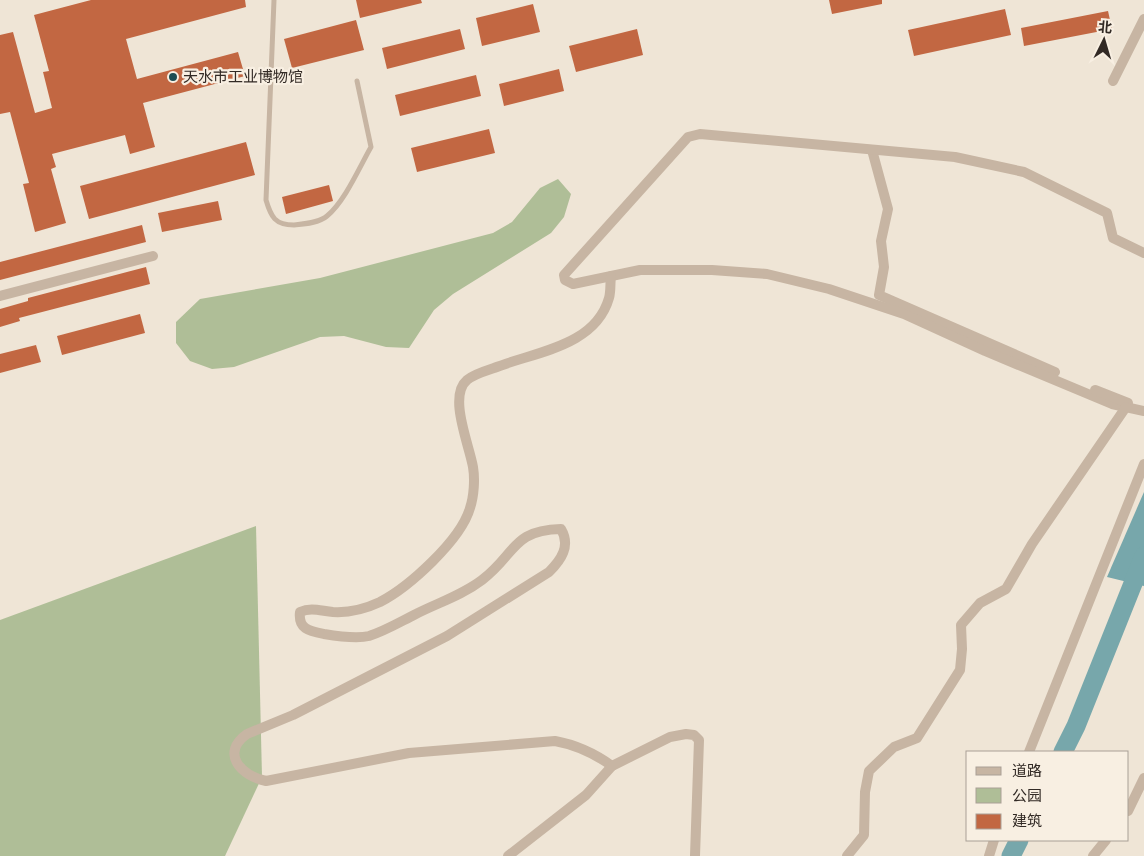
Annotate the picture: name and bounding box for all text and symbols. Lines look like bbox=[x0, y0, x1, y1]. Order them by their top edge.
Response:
north arrow bbox=[1079, 15, 1129, 65]
text: 北 bbox=[1097, 18, 1113, 37]
place label: 天水市工业博物馆 bbox=[183, 68, 303, 86]
marker: 天水市工业博物馆 bbox=[167, 71, 179, 83]
legend bbox=[966, 751, 1129, 841]
text: 道路 bbox=[1012, 762, 1042, 780]
text: 公园 bbox=[1012, 787, 1042, 805]
text: 建筑 bbox=[1012, 812, 1042, 830]

